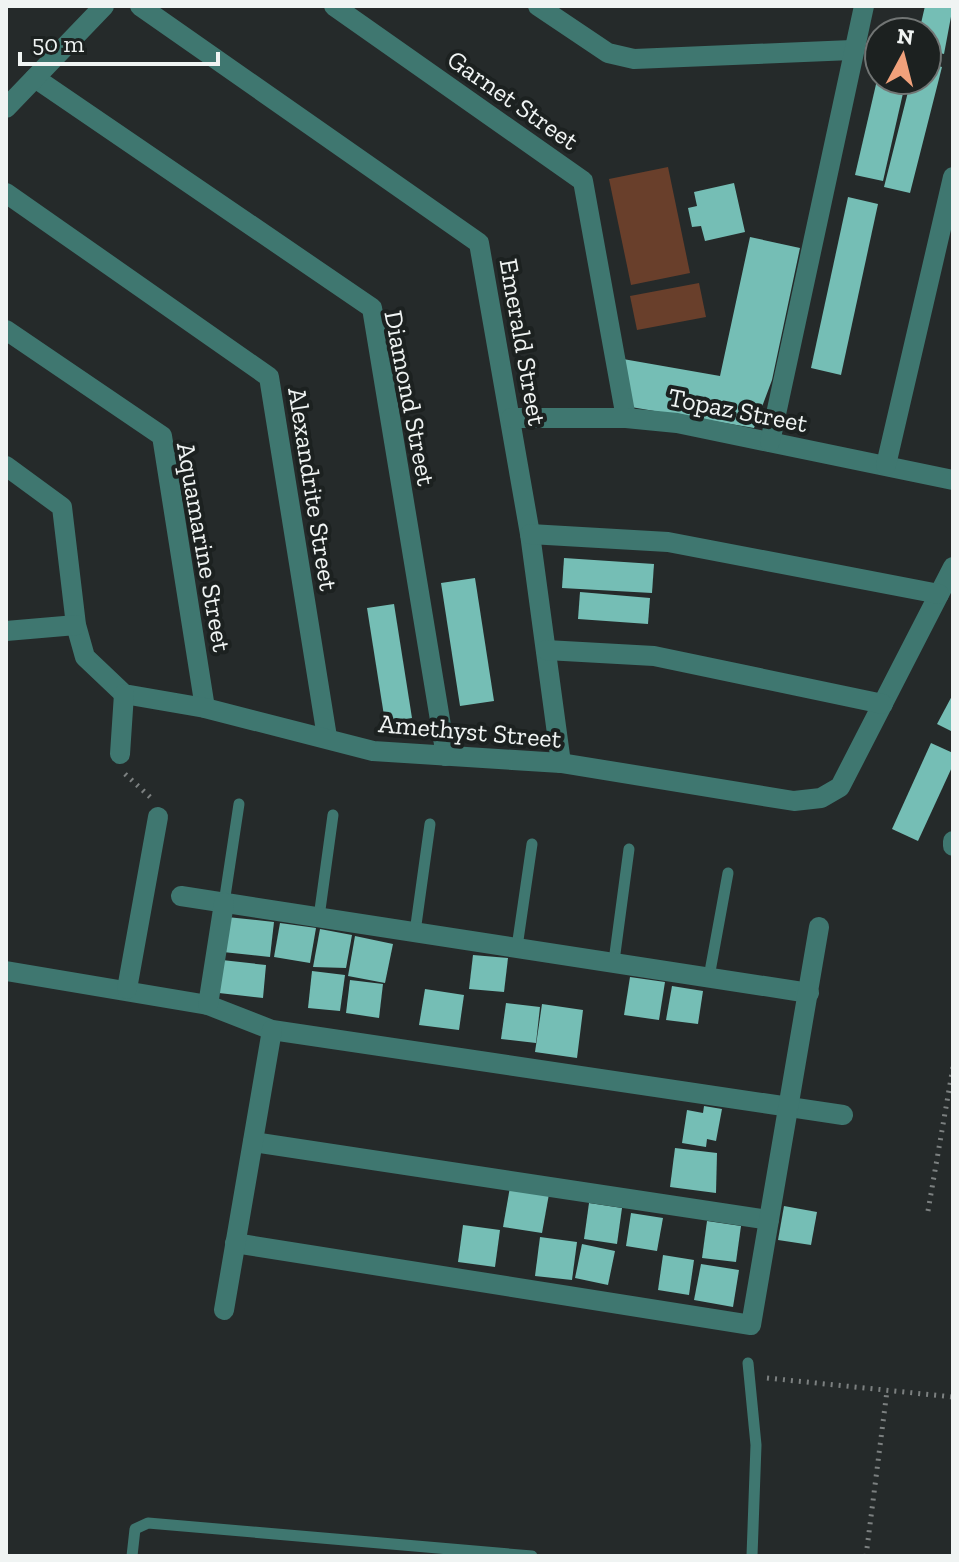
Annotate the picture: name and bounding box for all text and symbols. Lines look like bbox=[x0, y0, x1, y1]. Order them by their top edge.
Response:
scale bar bbox=[20, 16, 218, 66]
north arrow bbox=[863, 16, 943, 96]
text: N bbox=[895, 22, 916, 51]
text: 50 m bbox=[32, 29, 85, 58]
street label: Garnet Street bbox=[441, 43, 585, 157]
street label: Emerald Street bbox=[493, 256, 553, 428]
street label: Diamond Street bbox=[377, 308, 443, 489]
street label: Topaz Street bbox=[666, 381, 811, 439]
street label: Alexandrite Street bbox=[281, 385, 345, 593]
street label: Aquamarine Street bbox=[170, 440, 238, 655]
street label: Amethyst Street bbox=[377, 707, 563, 755]

